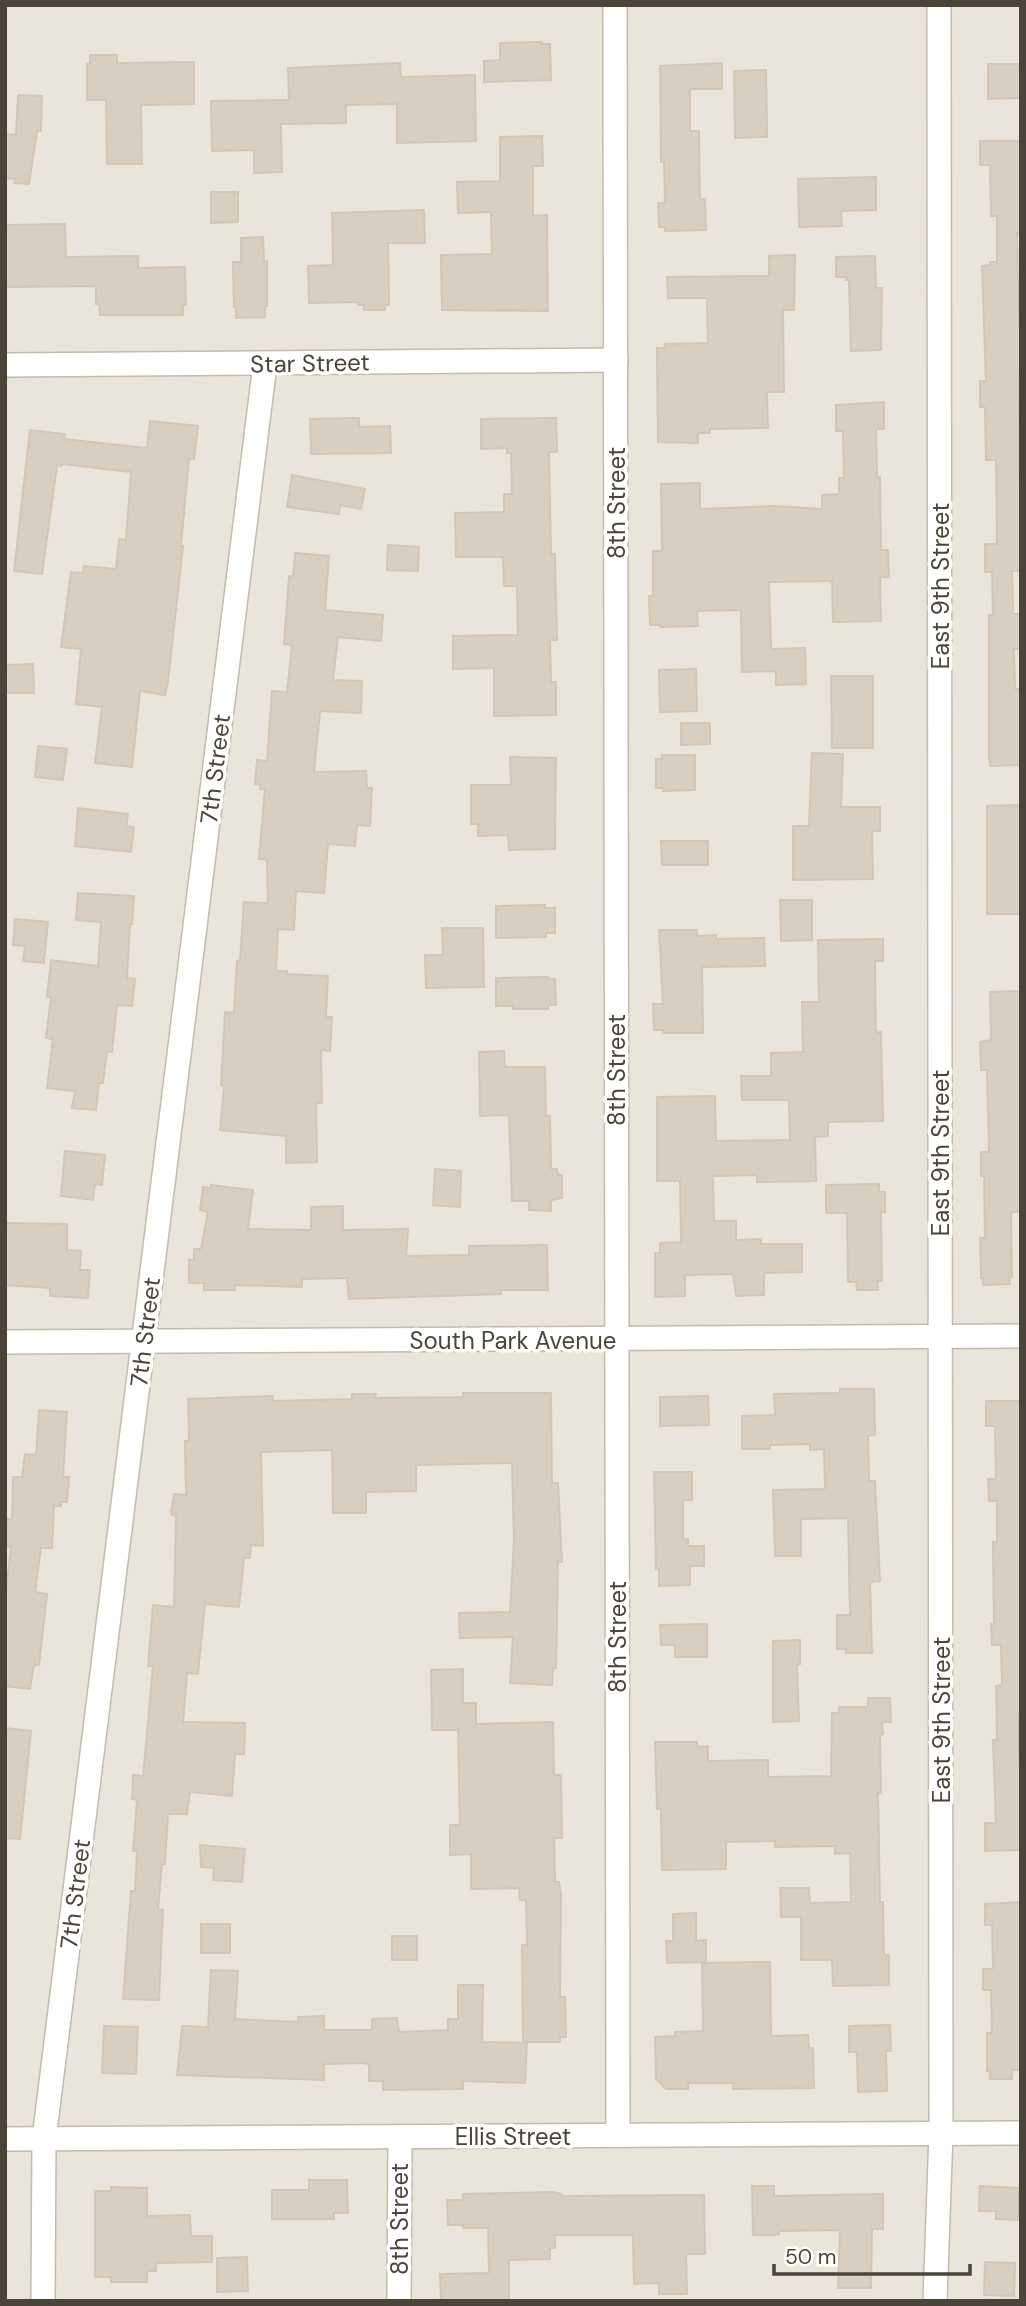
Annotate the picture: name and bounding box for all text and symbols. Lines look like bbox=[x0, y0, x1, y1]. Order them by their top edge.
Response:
street label: Star Street bbox=[250, 346, 370, 380]
street label: 8th Street bbox=[601, 447, 632, 559]
street label: East 9th Street bbox=[925, 503, 956, 669]
street label: 7th Street bbox=[193, 712, 237, 826]
street label: 8th Street bbox=[601, 1014, 632, 1126]
street label: East 9th Street bbox=[925, 1070, 956, 1236]
street label: 7th Street bbox=[123, 1275, 167, 1389]
street label: South Park Avenue bbox=[410, 1325, 616, 1356]
street label: 8th Street bbox=[602, 1581, 633, 1693]
street label: East 9th Street bbox=[926, 1637, 957, 1803]
street label: 7th Street bbox=[53, 1837, 97, 1951]
street label: Ellis Street bbox=[455, 2121, 571, 2152]
street label: 8th Street bbox=[384, 2163, 415, 2275]
scale bar bbox=[774, 2232, 970, 2276]
text: 50 m bbox=[785, 2243, 836, 2271]

